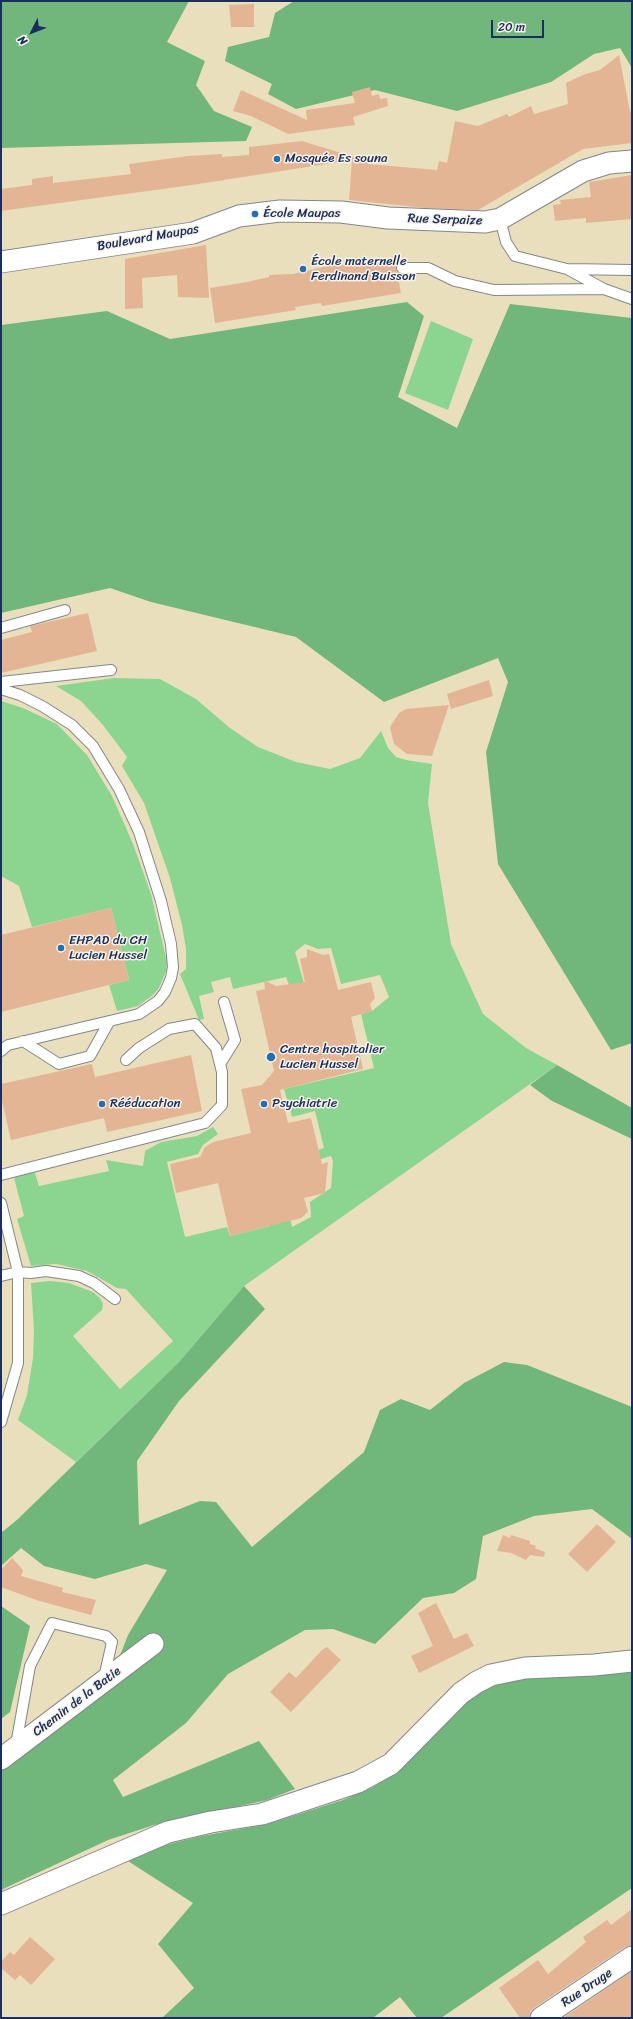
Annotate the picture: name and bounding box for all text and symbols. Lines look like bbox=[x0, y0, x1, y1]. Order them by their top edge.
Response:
north arrow bbox=[12, 12, 52, 52]
scale bar bbox=[493, 12, 546, 38]
text: 20 m bbox=[498, 16, 525, 38]
text: N bbox=[13, 31, 32, 50]
place label: Mosquée Es souna bbox=[285, 151, 387, 167]
marker: Mosquée Es souna bbox=[272, 154, 282, 164]
place label: École Maupas bbox=[263, 206, 341, 222]
marker: École Maupas bbox=[250, 209, 260, 219]
street label: Rue Serpaize bbox=[407, 211, 483, 229]
street label: Boulevard Maupas bbox=[96, 221, 200, 255]
place label: École maternelle Ferdinand Buisson bbox=[311, 254, 416, 285]
marker: École maternelle Ferdinand Buisson bbox=[298, 264, 308, 274]
place label: EHPAD du CH Lucien Hussel bbox=[69, 933, 147, 964]
marker: EHPAD du CH Lucien Hussel bbox=[56, 943, 66, 953]
place label: Centre hospitalier Lucien Hussel bbox=[280, 1042, 384, 1073]
marker: Centre hospitalier Lucien Hussel bbox=[265, 1051, 277, 1063]
place label: Rééducation bbox=[110, 1096, 181, 1112]
place label: Psychiatrie bbox=[272, 1096, 337, 1112]
marker: Rééducation bbox=[97, 1099, 107, 1109]
marker: Psychiatrie bbox=[259, 1099, 269, 1109]
street label: Chemin de la Batie bbox=[30, 1664, 124, 1740]
street label: Rue Druge bbox=[558, 1965, 616, 2011]

